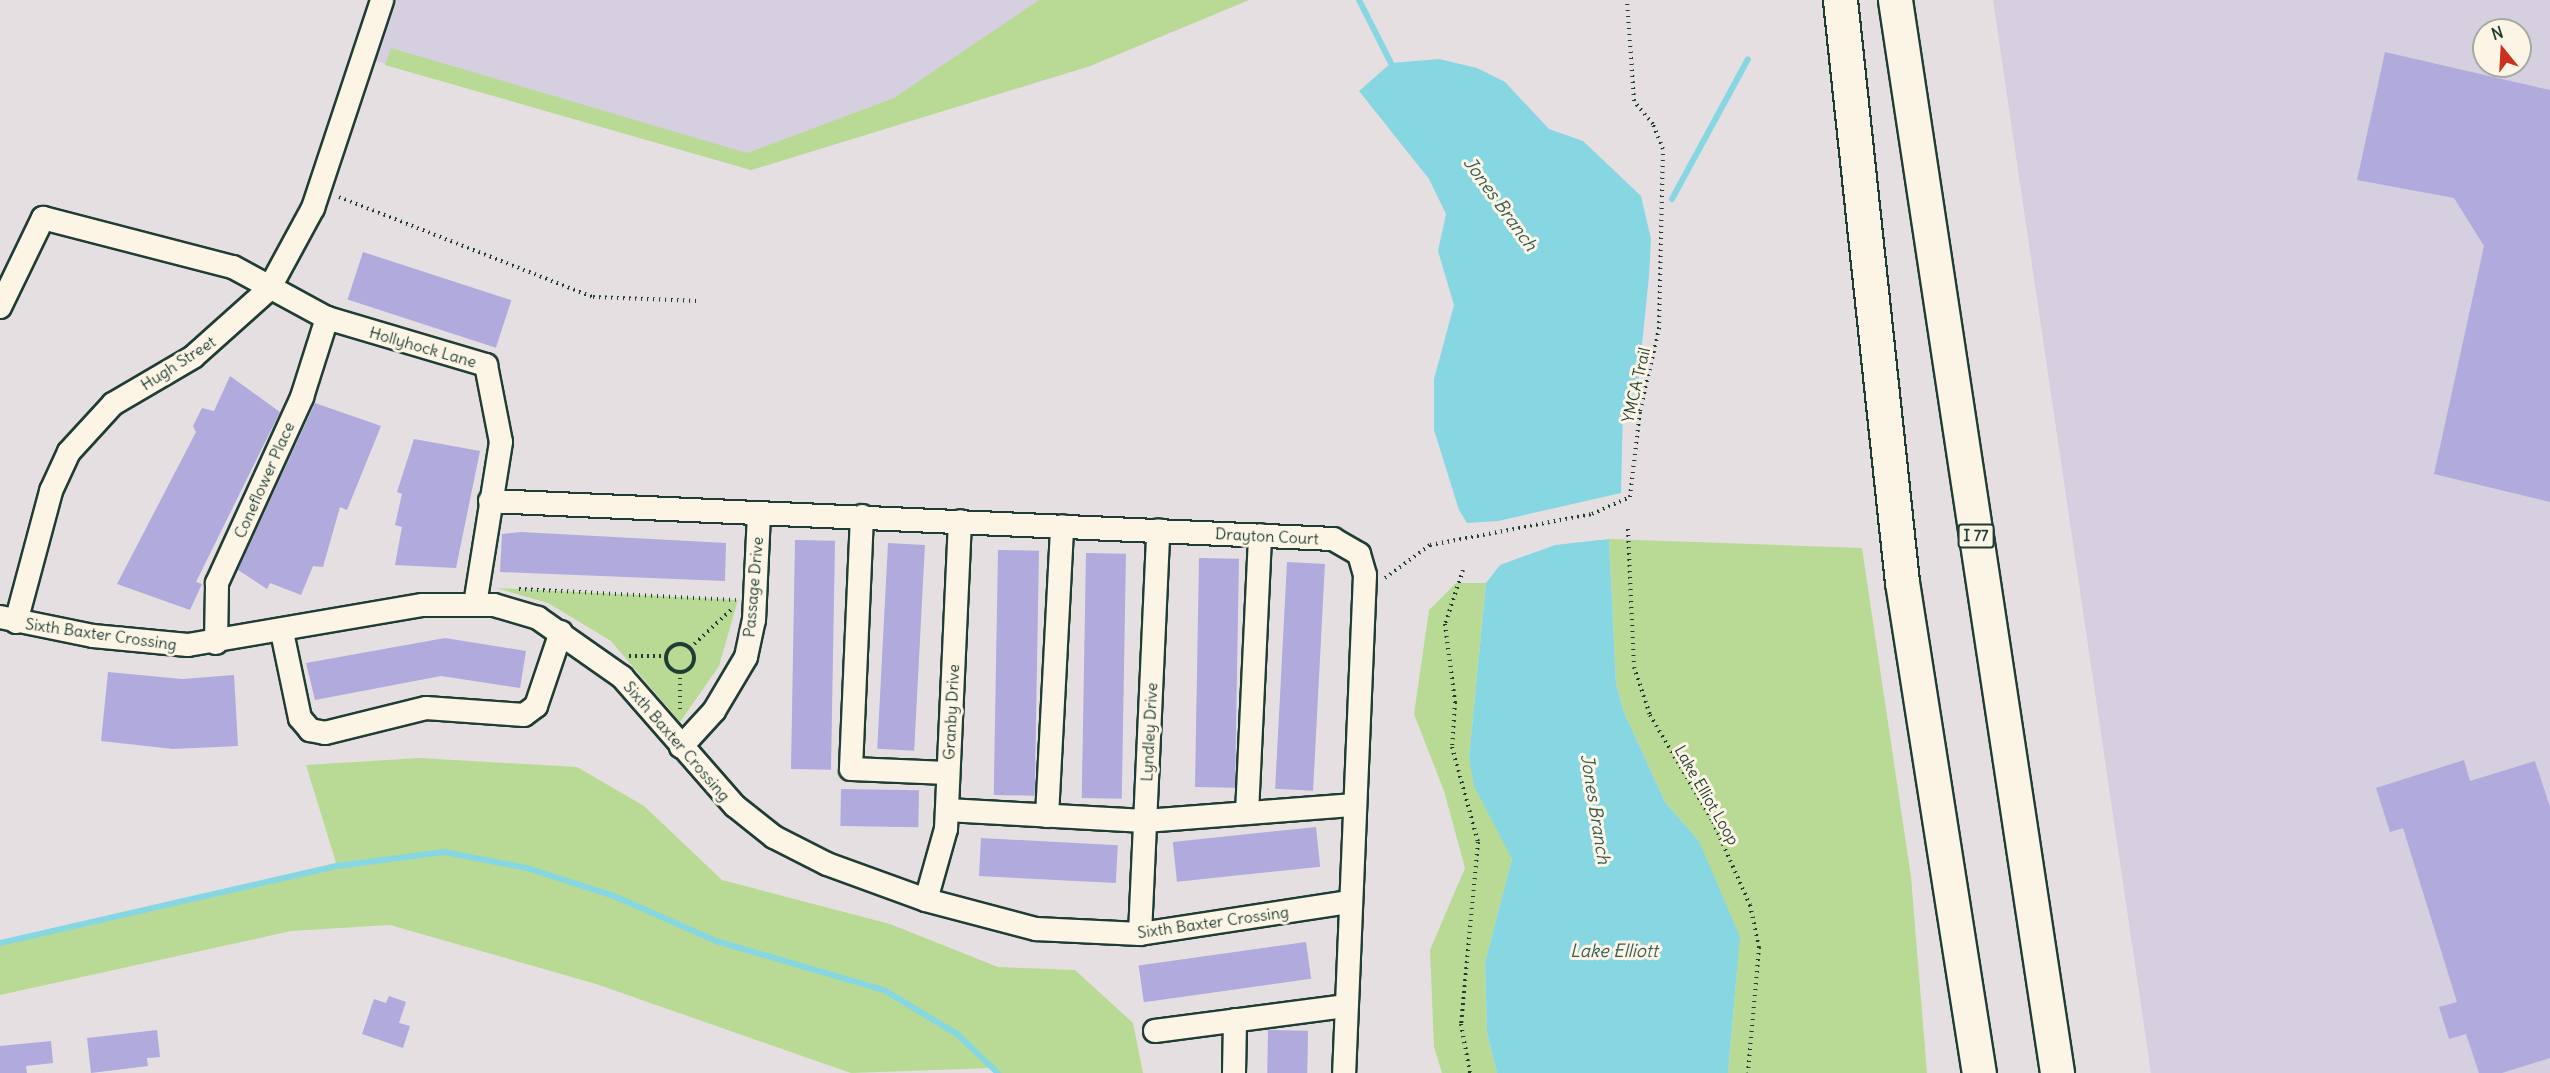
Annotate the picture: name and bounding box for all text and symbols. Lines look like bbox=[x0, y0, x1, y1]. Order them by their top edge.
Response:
north arrow bbox=[2472, 18, 2532, 78]
text: N bbox=[2489, 22, 2505, 44]
water label: Jones Branch bbox=[1459, 153, 1541, 255]
street label: Hollyhock Lane bbox=[367, 323, 479, 371]
street label: Hugh Street bbox=[137, 332, 219, 394]
street label: YMCA Trail bbox=[1618, 346, 1654, 424]
street label: Coneflower Place bbox=[230, 419, 298, 541]
street label: Drayton Court bbox=[1215, 524, 1319, 548]
road number: I 77 bbox=[1956, 524, 1996, 548]
street label: Passage Drive bbox=[739, 536, 767, 638]
street label: Sixth Baxter Crossing bbox=[24, 614, 178, 654]
street label: Granby Drive bbox=[939, 664, 963, 760]
street label: Sixth Baxter Crossing bbox=[620, 677, 734, 805]
street label: Lyndley Drive bbox=[1137, 682, 1161, 782]
street label: Lake Elliot Loop bbox=[1671, 742, 1743, 848]
water label: Jones Branch bbox=[1576, 752, 1614, 866]
street label: Sixth Baxter Crossing bbox=[1136, 902, 1290, 942]
water label: Lake Elliott bbox=[1570, 940, 1658, 962]

